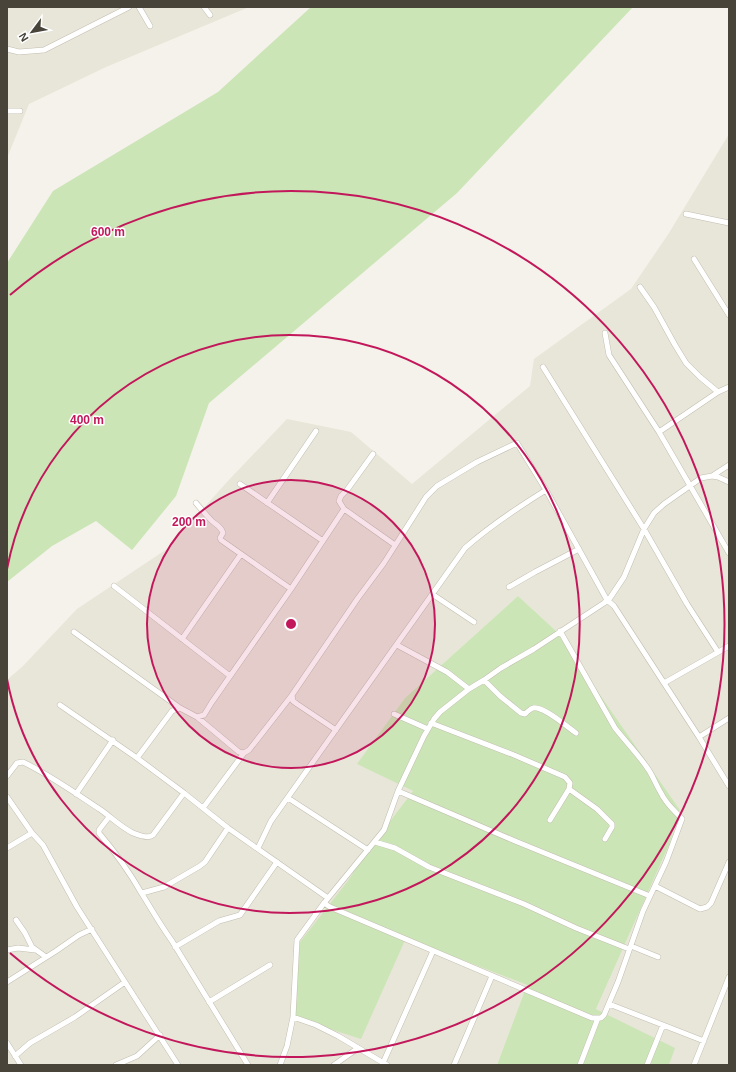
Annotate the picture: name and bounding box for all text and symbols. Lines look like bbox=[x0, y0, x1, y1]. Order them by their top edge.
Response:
north arrow bbox=[12, 12, 52, 52]
text: N bbox=[16, 31, 31, 44]
text: 600 m bbox=[91, 225, 125, 239]
text: 400 m bbox=[70, 413, 104, 427]
text: 200 m bbox=[172, 515, 206, 529]
centre of rings bbox=[284, 617, 298, 631]

